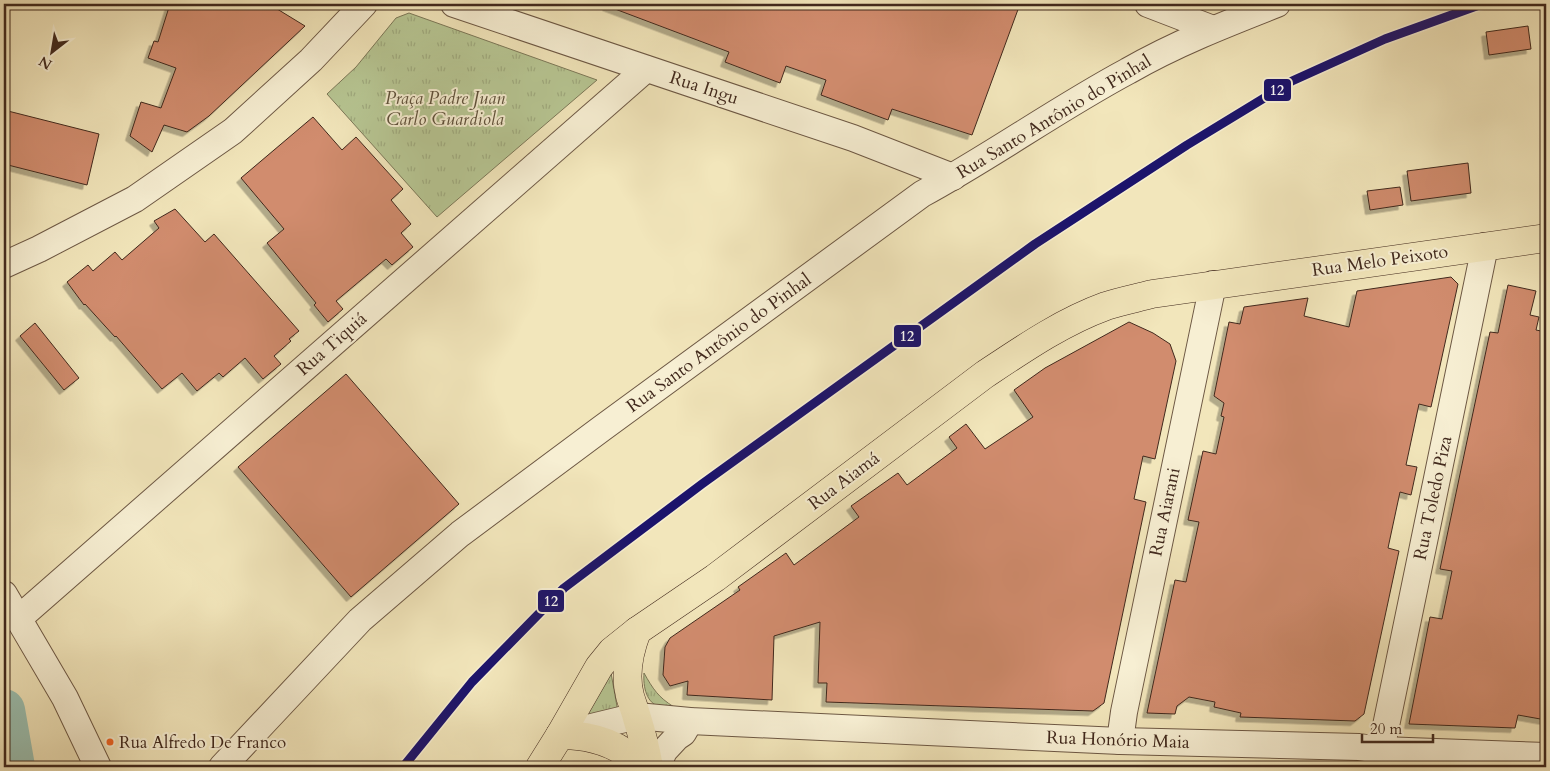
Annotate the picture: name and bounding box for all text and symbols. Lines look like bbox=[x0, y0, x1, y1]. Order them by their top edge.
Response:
north arrow bbox=[28, 28, 78, 78]
street label: Rua Santo Antônio do Pinhal bbox=[952, 49, 1156, 185]
text: N bbox=[35, 51, 56, 74]
street label: Rua Ingu bbox=[666, 65, 742, 111]
line badge: 12 bbox=[1263, 78, 1292, 102]
text: 12 bbox=[1270, 81, 1284, 100]
park label: Praça Padre Juan Carlo Guardiola bbox=[385, 86, 505, 132]
street label: Rua Melo Peixoto bbox=[1310, 239, 1450, 283]
street label: Rua Santo Antônio do Pinhal bbox=[621, 267, 817, 419]
street label: Rua Tiquiá bbox=[292, 306, 373, 382]
line badge: 12 bbox=[893, 324, 922, 348]
text: 12 bbox=[900, 327, 914, 346]
street label: Rua Toledo Piza bbox=[1408, 433, 1458, 562]
street label: Rua Aiamá bbox=[803, 446, 885, 516]
street label: Rua Aiarani bbox=[1143, 465, 1187, 559]
line badge: 12 bbox=[537, 589, 565, 613]
text: 12 bbox=[544, 592, 558, 611]
scale bar bbox=[1362, 711, 1434, 743]
text: 20 m bbox=[1370, 719, 1402, 739]
street label: Rua Honório Maia bbox=[1046, 725, 1190, 755]
place label: Rua Alfredo De Franco bbox=[119, 731, 286, 754]
marker: Rua Alfredo De Franco bbox=[105, 737, 115, 747]

